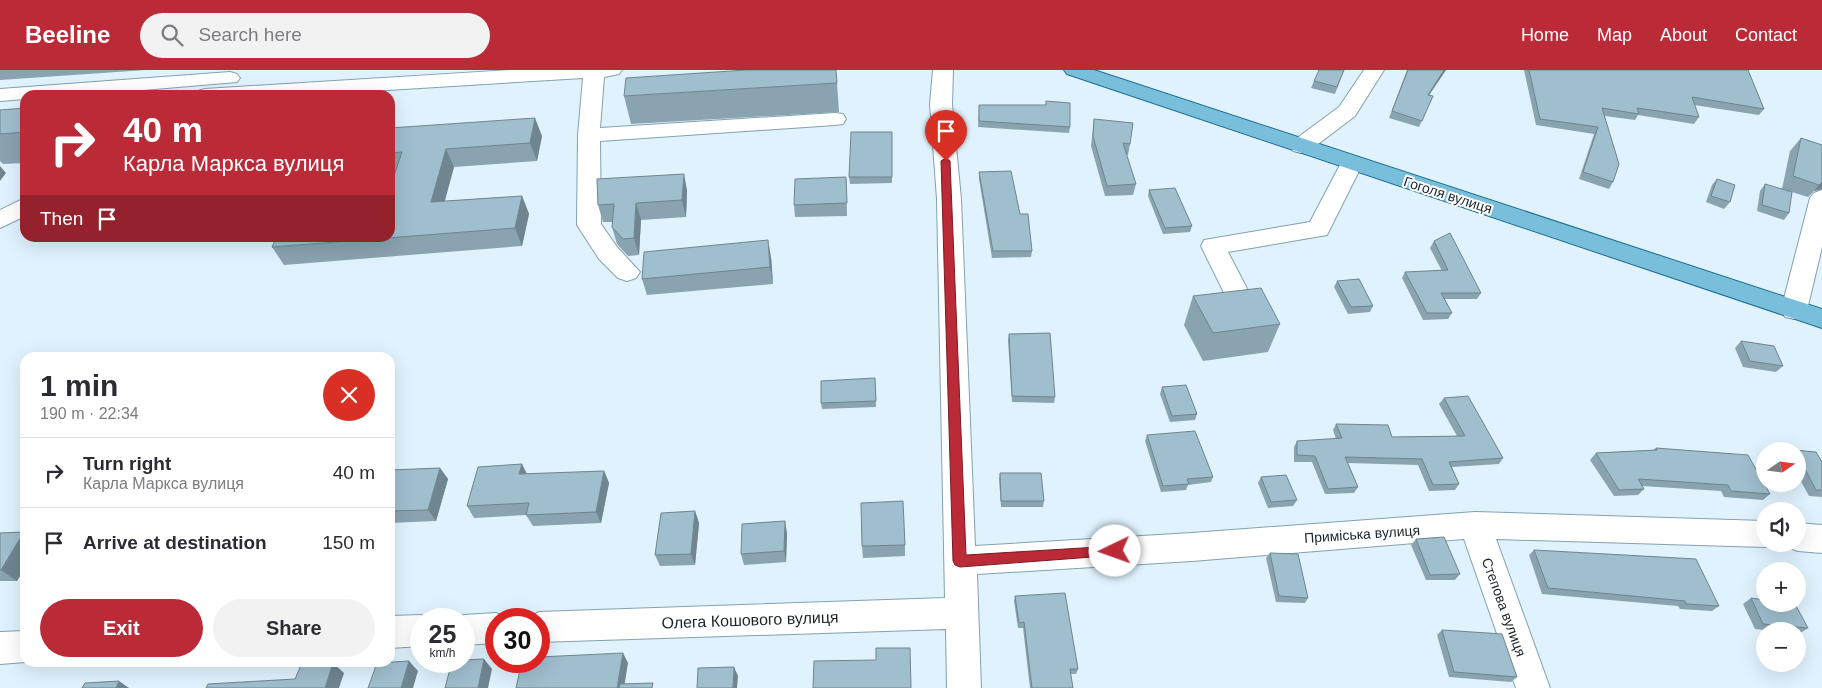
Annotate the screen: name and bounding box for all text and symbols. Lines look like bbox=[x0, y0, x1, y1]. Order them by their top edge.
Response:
search box bbox=[140, 13, 490, 58]
text: Beeline bbox=[25, 21, 110, 48]
icon: search bbox=[158, 21, 186, 49]
text: Search here bbox=[198, 24, 302, 45]
text: Home bbox=[1521, 25, 1569, 45]
text: Map bbox=[1597, 25, 1632, 45]
text: About bbox=[1660, 25, 1707, 45]
text: Contact bbox=[1735, 25, 1797, 45]
icon: right bbox=[40, 110, 105, 175]
text: 40 m bbox=[123, 110, 203, 149]
pin bbox=[925, 110, 967, 161]
icon: arrive bbox=[932, 117, 960, 145]
text: Карла Маркса вулиця bbox=[123, 151, 344, 176]
street label: Гоголя вулиця bbox=[1402, 173, 1494, 217]
icon: arrive bbox=[93, 205, 121, 233]
text: Then bbox=[40, 208, 83, 229]
text: 1 min bbox=[40, 369, 118, 402]
button: close bbox=[323, 369, 375, 421]
text: 190 m · 22:34 bbox=[40, 405, 139, 422]
north arrow bbox=[1756, 442, 1806, 492]
map controls bbox=[1756, 442, 1806, 672]
text: Turn right bbox=[83, 453, 171, 474]
icon: right bbox=[40, 459, 68, 487]
text: 40 m bbox=[333, 462, 375, 483]
text: Карла Маркса вулиця bbox=[83, 475, 244, 492]
button: sound bbox=[1756, 502, 1806, 552]
street label: Приміська вулиця bbox=[1303, 522, 1421, 546]
position arrow bbox=[1088, 524, 1140, 576]
icon: arrive bbox=[40, 529, 68, 557]
text: Arrive at destination bbox=[83, 532, 267, 553]
text: 150 m bbox=[322, 532, 375, 553]
street label: Степова вулиця bbox=[1479, 555, 1529, 659]
button: + bbox=[1756, 562, 1806, 612]
button: Exit bbox=[40, 599, 203, 657]
button: Share bbox=[213, 599, 375, 657]
speed limit sign: 30 bbox=[485, 608, 550, 673]
street label: Олега Кошового вулиця bbox=[661, 608, 839, 632]
text: 25 bbox=[429, 620, 456, 648]
button: − bbox=[1756, 622, 1806, 672]
text: km/h bbox=[429, 646, 456, 660]

